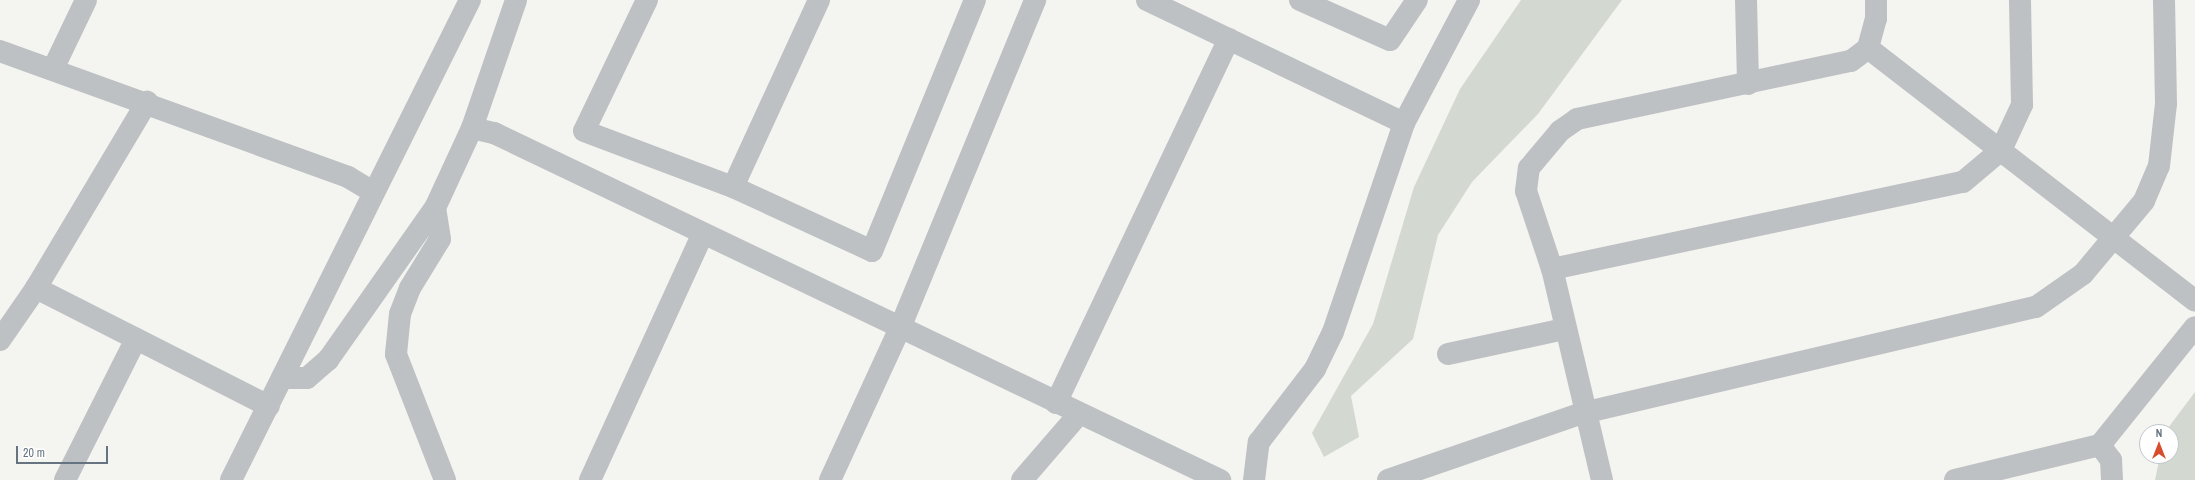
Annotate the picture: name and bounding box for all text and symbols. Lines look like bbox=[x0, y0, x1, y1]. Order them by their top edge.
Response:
north arrow bbox=[2139, 424, 2179, 464]
text: N bbox=[2156, 426, 2162, 440]
scale bar bbox=[18, 438, 110, 464]
text: 20 m bbox=[23, 445, 45, 461]

